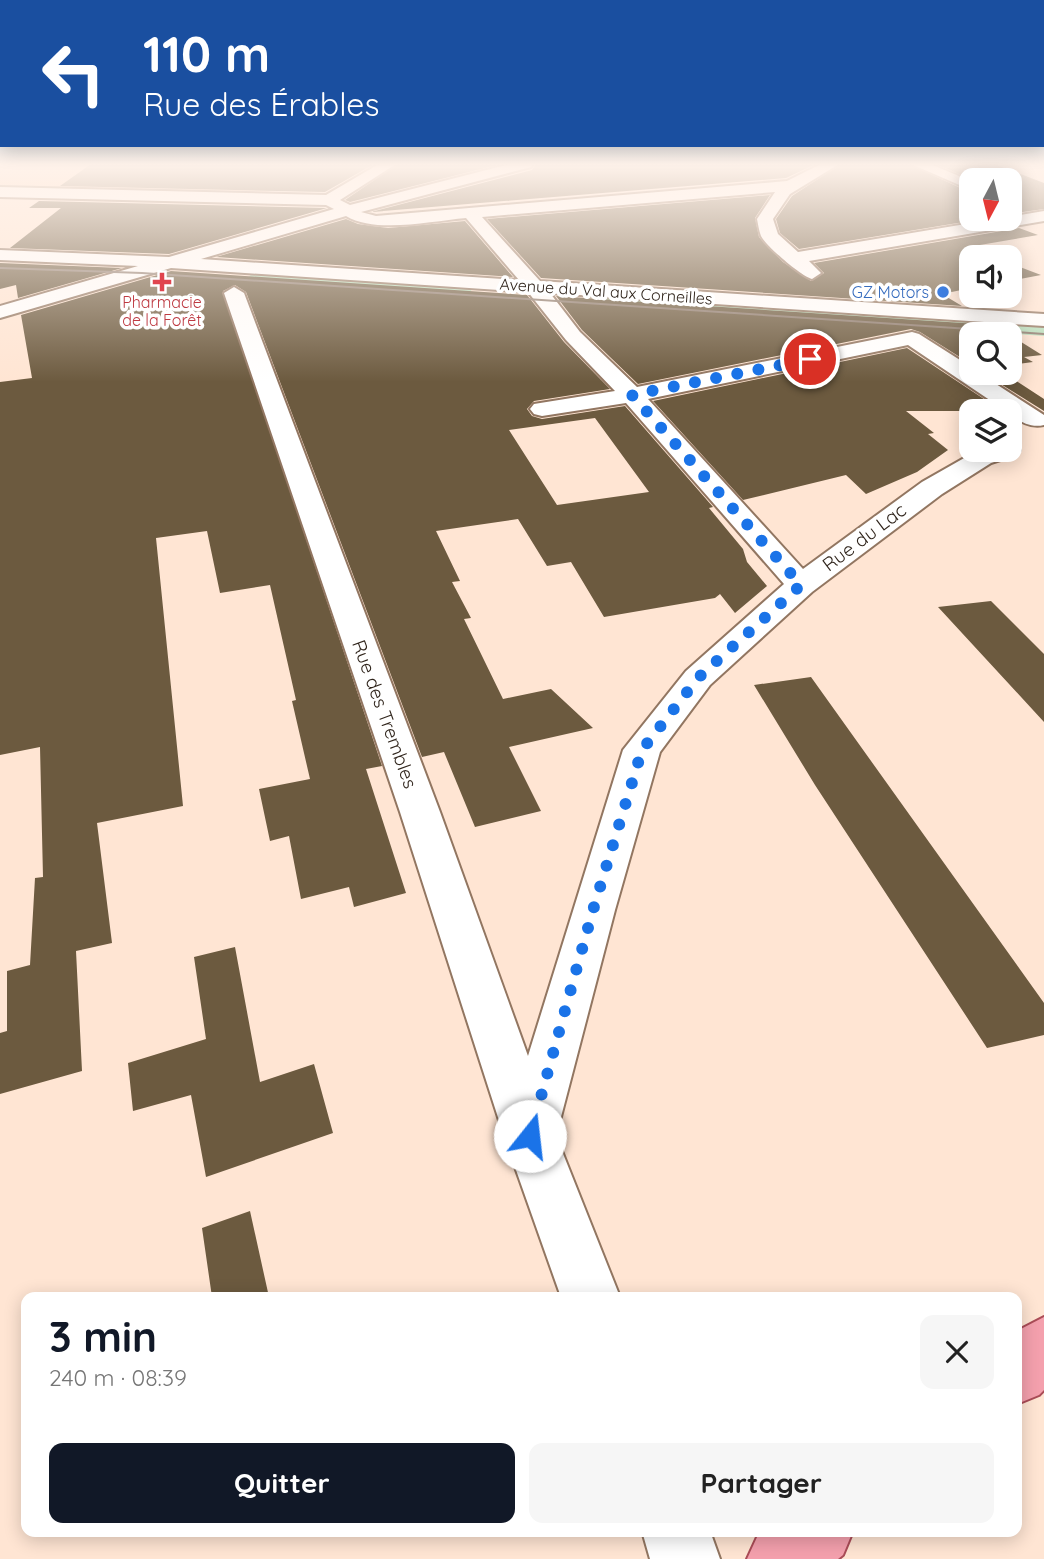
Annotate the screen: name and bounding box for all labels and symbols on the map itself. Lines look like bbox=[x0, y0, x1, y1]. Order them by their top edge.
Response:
north arrow bbox=[959, 168, 1022, 231]
marker: Pharmacie de la Forêt bbox=[154, 274, 170, 290]
street label: Avenue du Val aux Corneilles bbox=[499, 274, 713, 308]
place label: GZ Motors bbox=[852, 282, 929, 302]
marker: GZ Motors bbox=[935, 284, 951, 300]
place label: Pharmacie de la Forêt bbox=[122, 292, 202, 330]
pin bbox=[780, 329, 840, 389]
street label: Rue du Lac bbox=[817, 498, 911, 576]
street label: Rue des Trembles bbox=[347, 636, 423, 792]
position arrow bbox=[493, 1099, 567, 1173]

